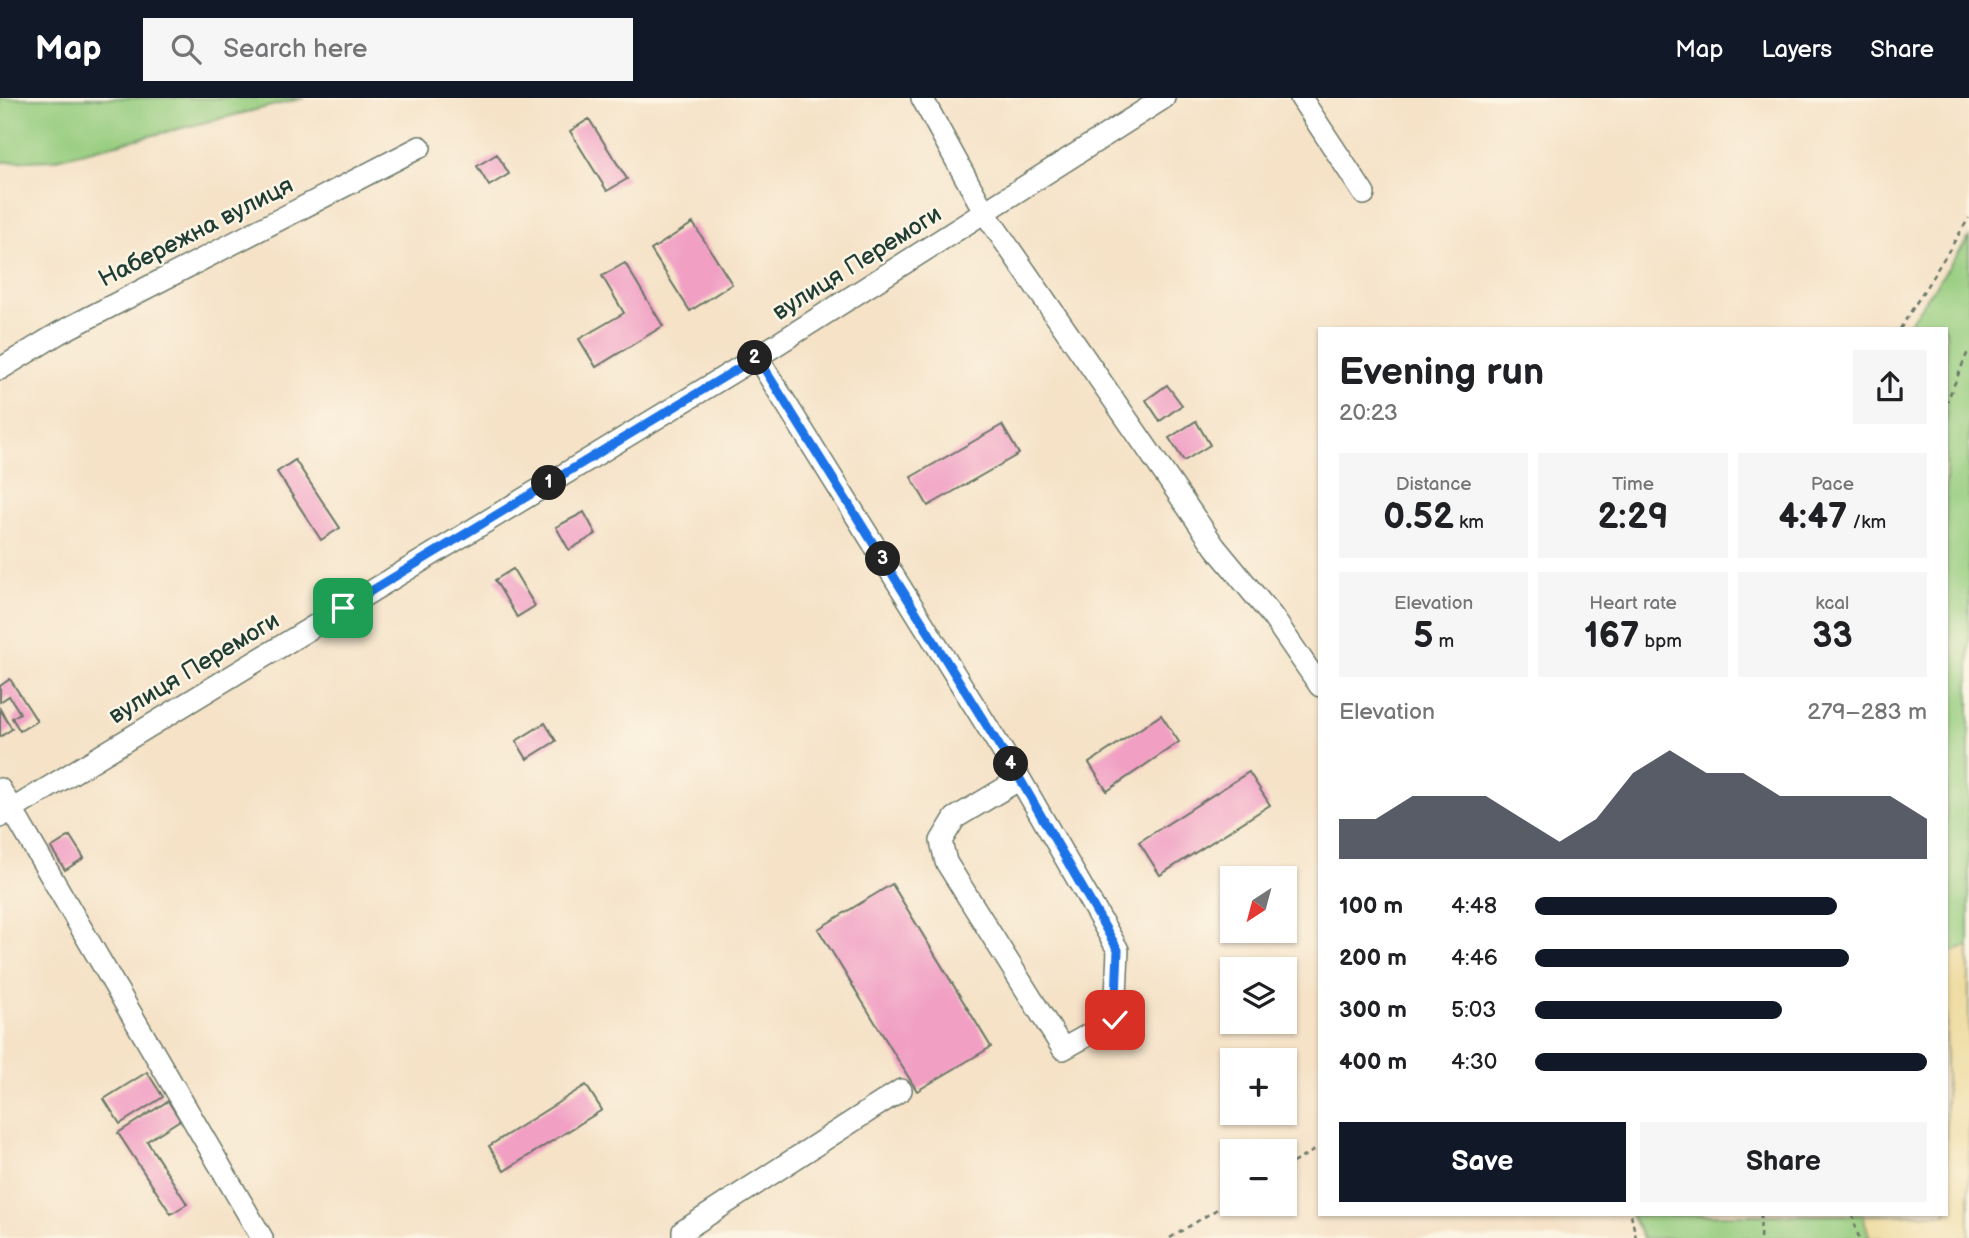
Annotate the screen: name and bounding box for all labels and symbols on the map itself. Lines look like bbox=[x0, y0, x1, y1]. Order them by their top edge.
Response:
street label: Набережна вулиця bbox=[94, 170, 298, 294]
street label: вулиця Перемоги bbox=[767, 199, 947, 327]
pin: 2 bbox=[738, 341, 772, 376]
pin: 1 bbox=[532, 466, 566, 500]
pin: 3 bbox=[866, 542, 900, 576]
pin bbox=[313, 578, 373, 638]
street label: вулиця Перемоги bbox=[103, 606, 285, 730]
pin: 4 bbox=[993, 746, 1028, 782]
north arrow bbox=[1220, 866, 1297, 943]
pin bbox=[1085, 990, 1145, 1050]

